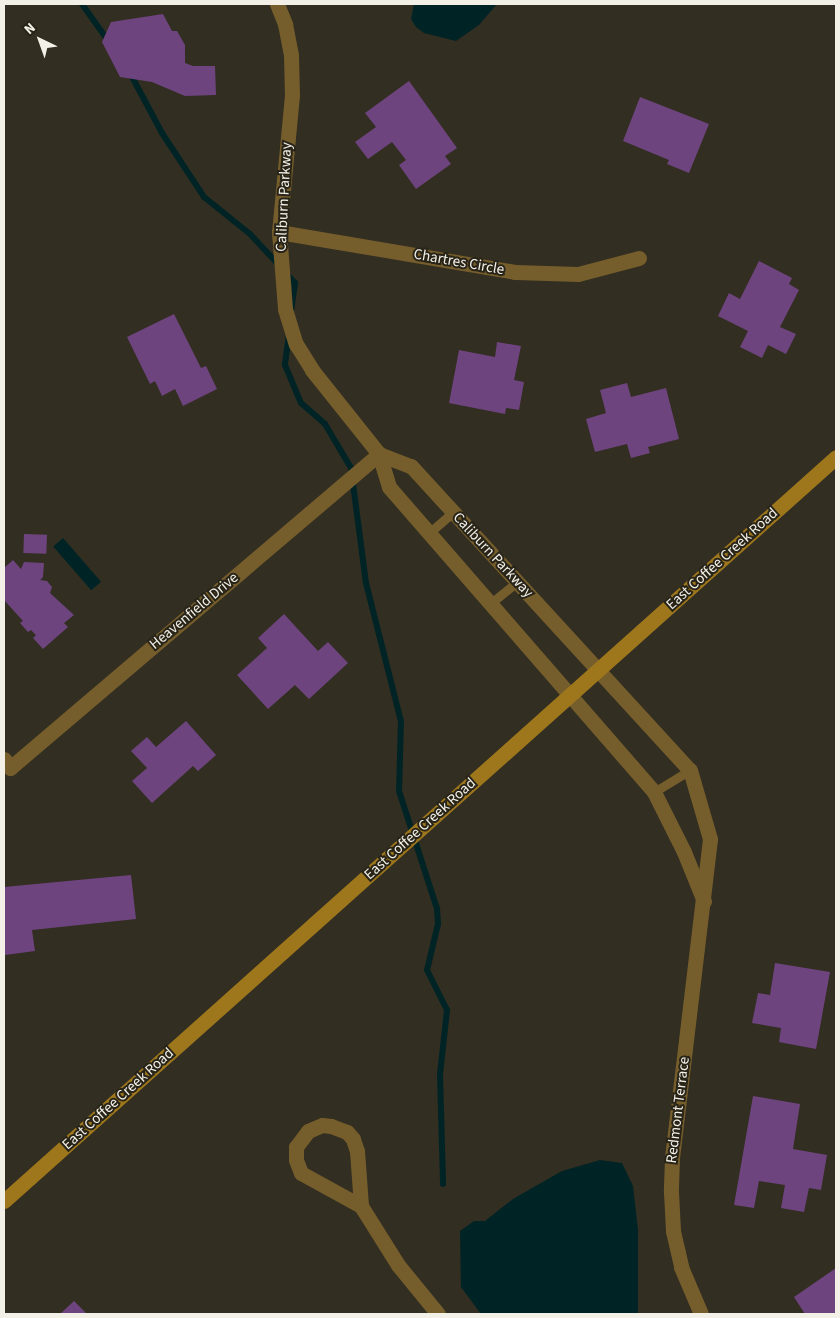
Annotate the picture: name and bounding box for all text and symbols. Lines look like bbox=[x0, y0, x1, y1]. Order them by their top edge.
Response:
north arrow bbox=[15, 15, 65, 65]
text: N bbox=[20, 18, 40, 39]
street label: Caliburn Parkway bbox=[272, 142, 296, 252]
street label: Chartres Circle bbox=[412, 245, 506, 279]
street label: East Coffee Creek Road bbox=[663, 504, 781, 614]
street label: Caliburn Parkway bbox=[449, 509, 537, 601]
street label: Heavenfield Drive bbox=[146, 569, 242, 653]
street label: East Coffee Creek Road bbox=[361, 774, 479, 884]
street label: East Coffee Creek Road bbox=[59, 1044, 177, 1154]
street label: Redmont Terrace bbox=[663, 1056, 693, 1164]

